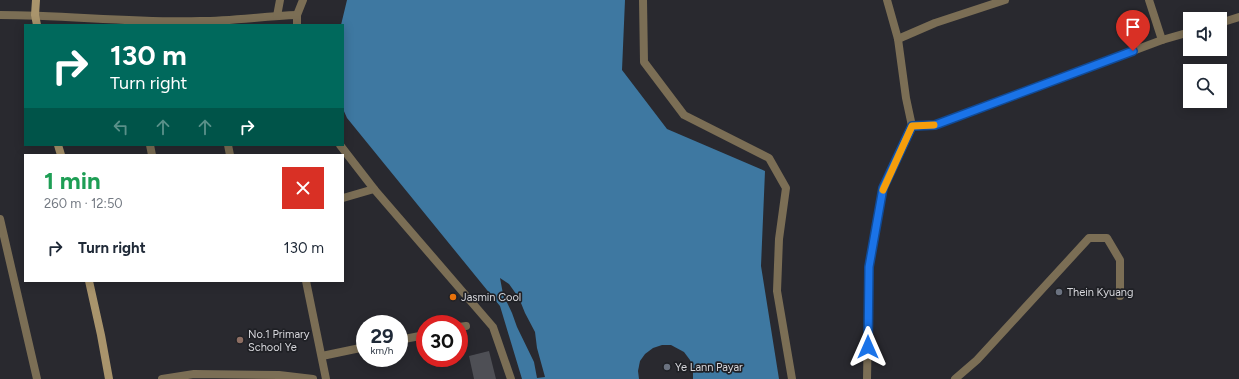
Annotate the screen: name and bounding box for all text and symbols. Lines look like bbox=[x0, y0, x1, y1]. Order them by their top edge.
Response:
pin bbox=[1116, 10, 1150, 51]
map controls bbox=[1183, 12, 1227, 108]
button: sound bbox=[1183, 12, 1227, 56]
icon: arrive bbox=[1122, 16, 1144, 38]
text: 130 m bbox=[110, 38, 187, 72]
icon: right bbox=[44, 40, 96, 92]
button: search bbox=[1183, 64, 1227, 108]
text: Turn right bbox=[110, 72, 187, 94]
icon: left bbox=[110, 116, 132, 138]
icon: ahead bbox=[152, 116, 174, 138]
icon: ahead bbox=[194, 116, 216, 138]
icon: right bbox=[236, 116, 258, 138]
text: 1 min bbox=[44, 166, 101, 195]
button: close bbox=[282, 167, 324, 209]
text: 260 m · 12:50 bbox=[44, 196, 123, 211]
icon: right bbox=[44, 237, 66, 259]
text: Turn right bbox=[78, 239, 146, 257]
text: 130 m bbox=[284, 239, 324, 257]
place label: Thein Kyuang bbox=[1067, 286, 1133, 299]
marker: Thein Kyuang bbox=[1054, 287, 1064, 297]
place label: Jasmin Cool bbox=[461, 291, 521, 304]
marker: Jasmin Cool bbox=[448, 292, 458, 302]
speed limit sign: 30 bbox=[416, 315, 468, 367]
text: 29 bbox=[370, 324, 394, 348]
position arrow bbox=[847, 326, 889, 368]
place label: No.1 Primary School Ye bbox=[248, 328, 310, 354]
marker: No.1 Primary School Ye bbox=[235, 335, 245, 345]
text: km/h bbox=[371, 344, 393, 357]
place label: Ye Lann Payar bbox=[675, 361, 743, 374]
marker: Ye Lann Payar bbox=[662, 362, 672, 372]

